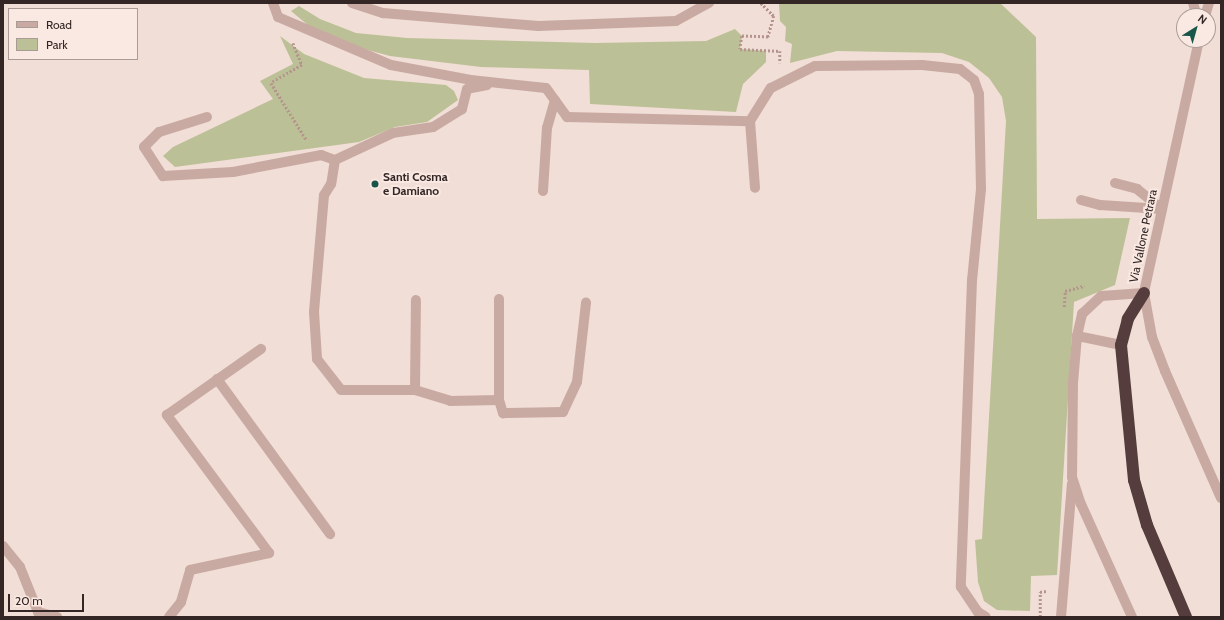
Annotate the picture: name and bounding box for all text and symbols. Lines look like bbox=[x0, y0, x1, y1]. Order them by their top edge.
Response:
legend bbox=[8, 8, 138, 60]
north arrow bbox=[1176, 8, 1216, 48]
text: N bbox=[1195, 11, 1210, 27]
text: Road bbox=[46, 17, 72, 32]
text: Park bbox=[46, 37, 68, 52]
place label: Santi Cosma e Damiano bbox=[383, 170, 448, 198]
marker: Santi Cosma e Damiano bbox=[370, 179, 380, 189]
street label: Via Vallone Petrara bbox=[1126, 188, 1160, 284]
scale bar bbox=[10, 586, 86, 612]
text: 20 m bbox=[15, 593, 43, 608]

